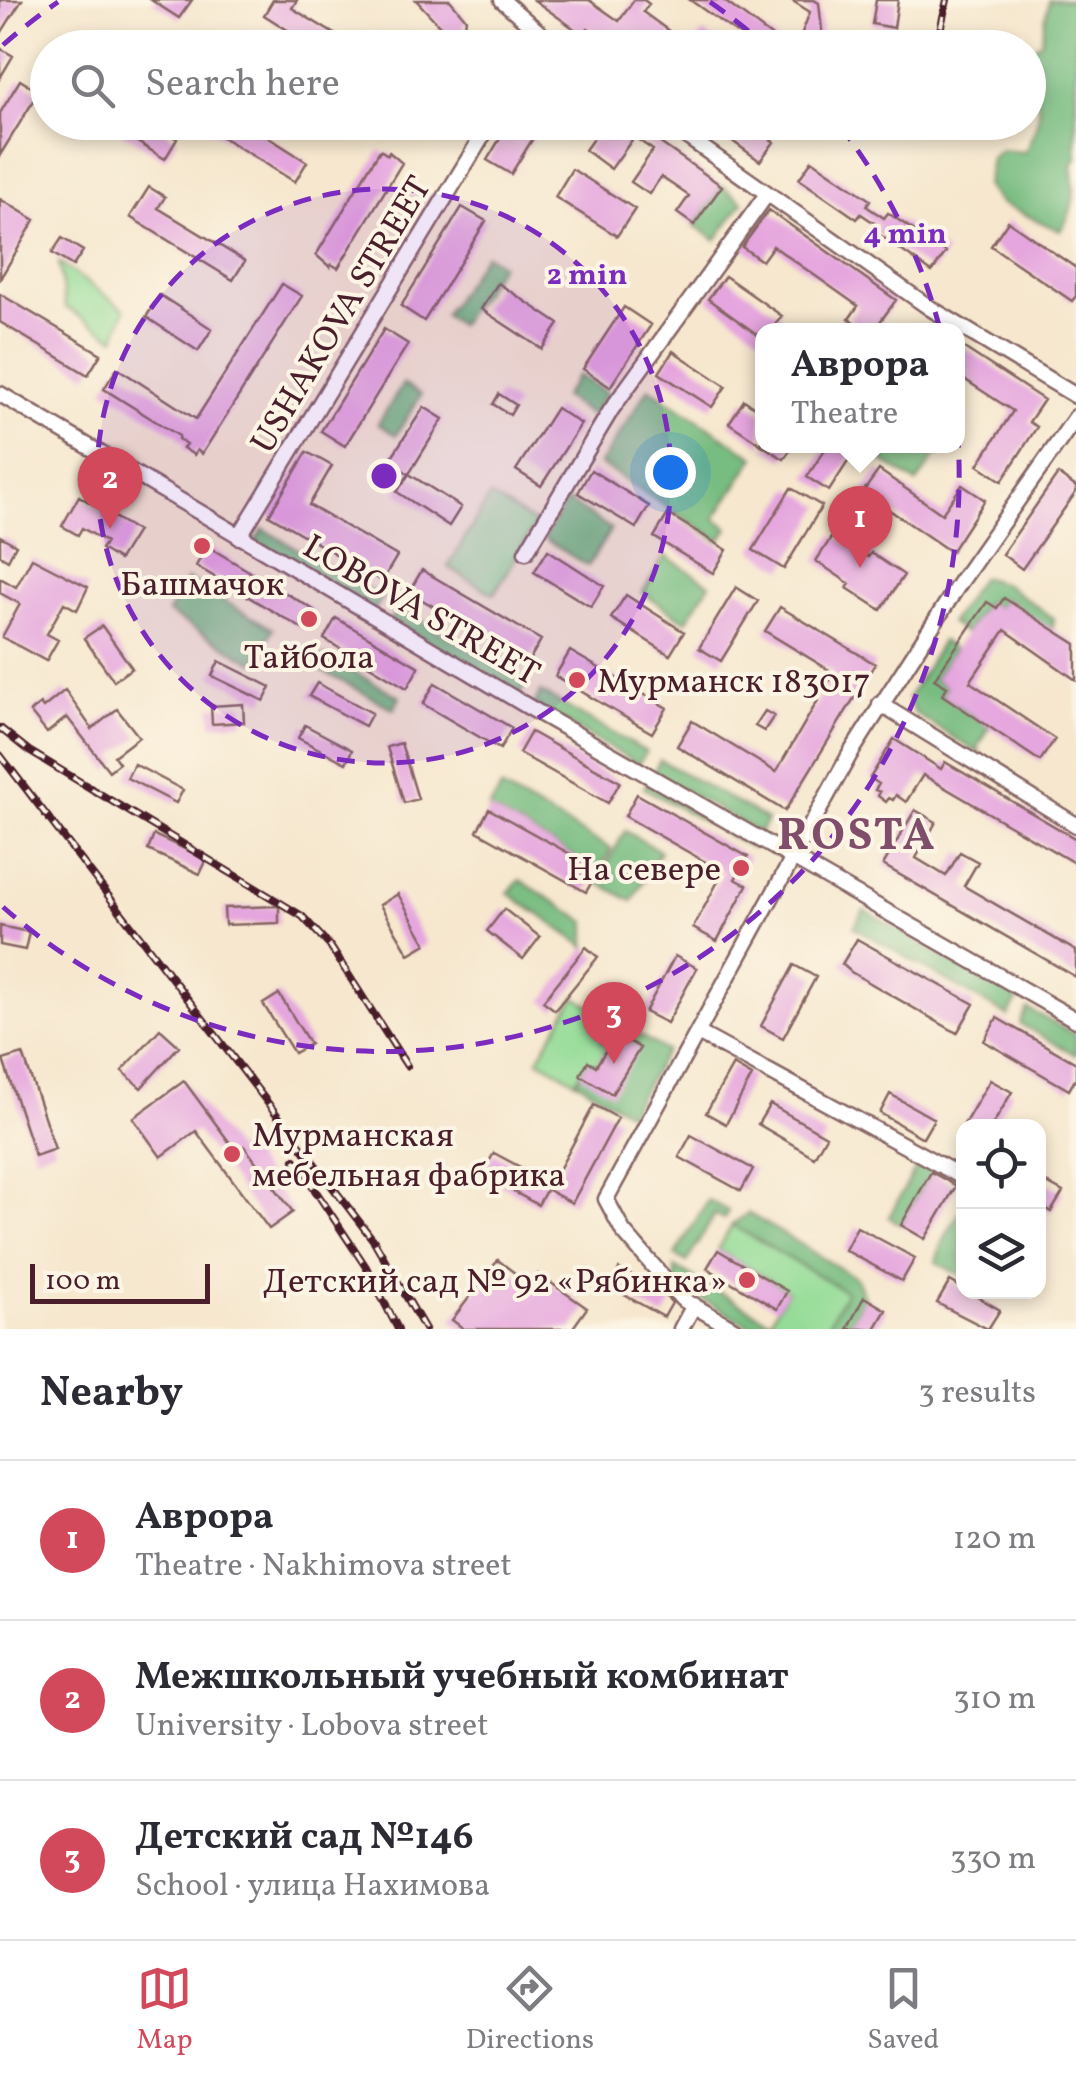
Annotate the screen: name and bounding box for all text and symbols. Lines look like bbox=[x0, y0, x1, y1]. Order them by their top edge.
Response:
search box bbox=[30, 30, 1046, 140]
icon: search bbox=[65, 58, 120, 113]
text: Search here bbox=[145, 59, 340, 112]
street label: USHAKOVA STREET bbox=[241, 168, 444, 463]
text: 4 min bbox=[863, 214, 947, 256]
text: 2 min bbox=[547, 255, 627, 297]
popup bbox=[755, 323, 965, 453]
text: Аврора bbox=[791, 340, 929, 393]
text: Theatre bbox=[791, 393, 898, 437]
pin: 2 bbox=[78, 446, 142, 529]
your location bbox=[645, 447, 696, 498]
centre of rings bbox=[366, 458, 402, 494]
pin: 1 bbox=[828, 486, 892, 568]
street label: LOBOVA STREET bbox=[293, 524, 548, 699]
marker: Башмачок bbox=[191, 535, 213, 557]
place label: Башмачок bbox=[120, 562, 284, 610]
marker: Тайбола bbox=[298, 608, 320, 630]
place label: Тайбола bbox=[244, 635, 374, 683]
place label: Мурманск 183017 bbox=[597, 659, 871, 707]
marker: Мурманск 183017 bbox=[566, 669, 588, 691]
district label: ROSTA bbox=[777, 806, 937, 869]
place label: На севере bbox=[567, 847, 721, 895]
marker: На севере bbox=[730, 857, 752, 879]
pin: 3 bbox=[582, 982, 646, 1064]
place label: Мурманская мебельная фабрика bbox=[252, 1113, 566, 1201]
map controls bbox=[956, 1119, 1046, 1299]
button: locate bbox=[956, 1119, 1046, 1209]
marker: Мурманская мебельная фабрика bbox=[221, 1143, 243, 1165]
button: layers bbox=[956, 1209, 1046, 1299]
scale bar bbox=[30, 1259, 210, 1304]
place label: Детский сад № 92 «Рябинка» bbox=[263, 1259, 727, 1307]
text: 100 m bbox=[45, 1262, 120, 1301]
marker: Детский сад № 92 «Рябинка» bbox=[736, 1269, 758, 1291]
text: Nearby bbox=[40, 1365, 183, 1424]
text: 3 results bbox=[918, 1372, 1036, 1416]
text: Аврора bbox=[135, 1492, 274, 1545]
text: 1 bbox=[66, 1518, 79, 1562]
text: 120 m bbox=[953, 1518, 1036, 1562]
text: Theatre · Nakhimova street bbox=[135, 1545, 512, 1589]
text: Межшкольный учебный комбинат bbox=[135, 1652, 789, 1705]
text: 2 bbox=[64, 1678, 81, 1722]
text: 310 m bbox=[953, 1678, 1036, 1722]
text: University · Lobova street bbox=[135, 1705, 488, 1749]
text: Детский сад №146 bbox=[135, 1812, 474, 1865]
text: 3 bbox=[64, 1838, 81, 1882]
text: 330 m bbox=[950, 1838, 1036, 1882]
text: School · улица Нахимова bbox=[135, 1865, 490, 1909]
tab: Map bbox=[137, 1961, 193, 2060]
tab: Directions bbox=[466, 1961, 594, 2060]
tab: Saved bbox=[867, 1961, 939, 2060]

